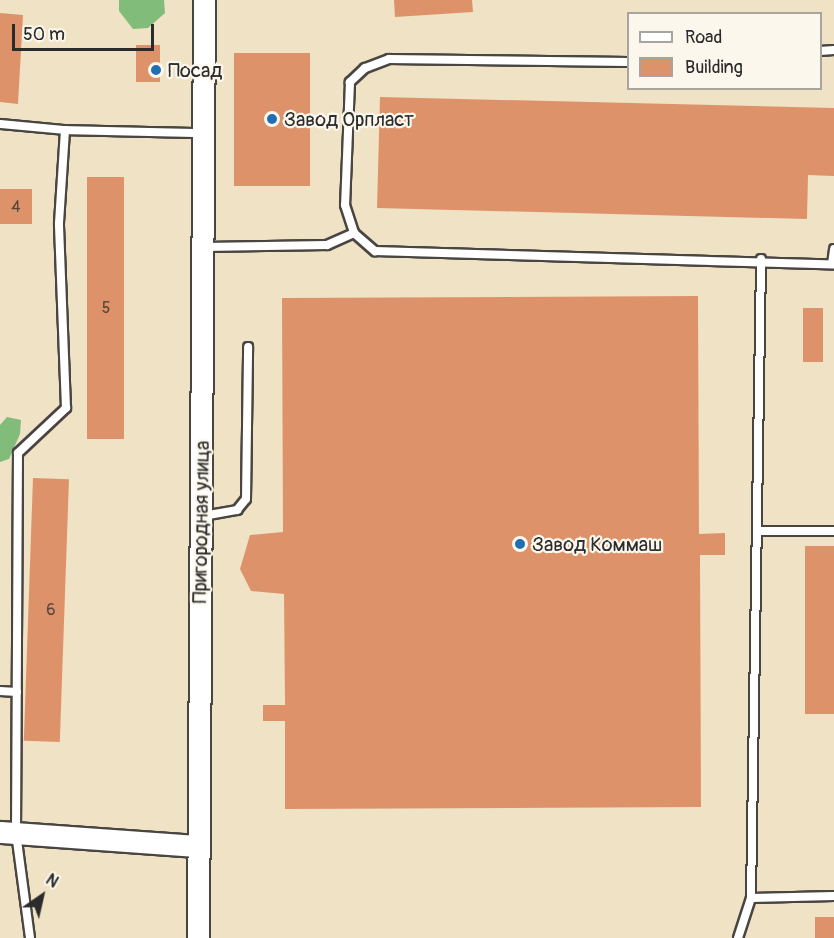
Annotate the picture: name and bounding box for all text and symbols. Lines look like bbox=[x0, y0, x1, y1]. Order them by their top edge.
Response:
scale bar bbox=[15, 12, 158, 50]
legend bbox=[627, 12, 822, 90]
text: 50 m bbox=[23, 23, 65, 46]
text: Road bbox=[685, 26, 722, 49]
text: Building bbox=[685, 56, 743, 79]
place label: Посад bbox=[168, 58, 222, 82]
marker: Посад bbox=[149, 63, 163, 77]
place label: Завод Орпласт bbox=[284, 107, 414, 131]
marker: Завод Орпласт bbox=[265, 112, 279, 126]
house number: 4 bbox=[11, 197, 21, 217]
house number: 5 bbox=[102, 298, 110, 318]
street label: Пригородная улица bbox=[188, 440, 214, 604]
place label: Завод Коммаш bbox=[532, 532, 662, 556]
marker: Завод Коммаш bbox=[513, 537, 527, 551]
house number: 6 bbox=[46, 600, 56, 620]
north arrow bbox=[12, 866, 72, 926]
text: N bbox=[42, 870, 62, 892]

